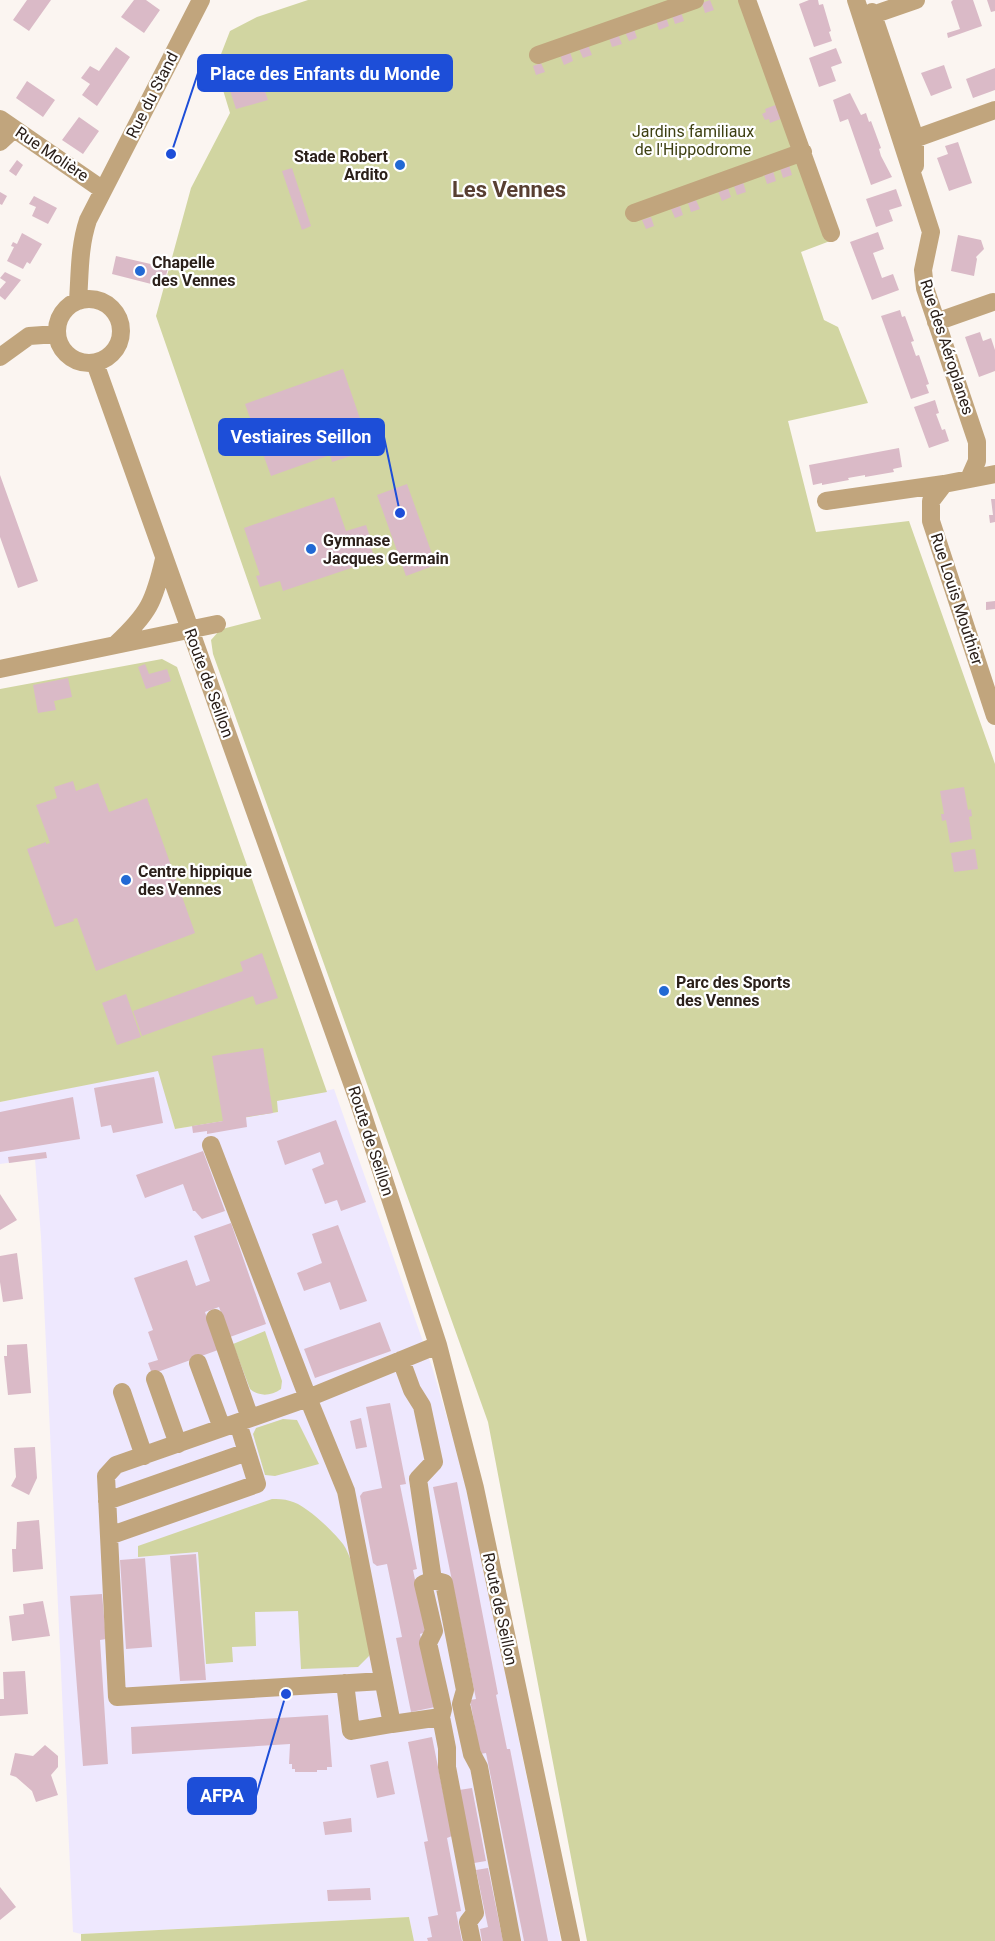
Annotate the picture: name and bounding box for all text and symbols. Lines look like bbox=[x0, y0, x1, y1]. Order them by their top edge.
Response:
street label: Rue du Stand bbox=[122, 49, 182, 141]
callout: Place des Enfants du Monde bbox=[198, 55, 452, 91]
text: Place des Enfants du Monde bbox=[210, 63, 440, 84]
park label: Jardins familiaux de l'Hippodrome bbox=[632, 122, 754, 159]
street label: Rue Molière bbox=[12, 123, 92, 185]
place label: Stade Robert Ardito bbox=[294, 147, 389, 184]
marker: Stade Robert Ardito bbox=[393, 158, 407, 172]
district label: Les Vennes bbox=[452, 177, 566, 202]
place label: Chapelle des Vennes bbox=[152, 253, 235, 290]
marker: Chapelle des Vennes bbox=[133, 264, 147, 278]
street label: Rue des Aéroplanes bbox=[916, 277, 978, 417]
callout: Vestiaires Seillon bbox=[219, 419, 384, 455]
text: Vestiaires Seillon bbox=[231, 426, 371, 447]
place label: Gymnase Jacques Germain bbox=[323, 531, 449, 568]
street label: Rue Louis Mouthier bbox=[927, 531, 987, 668]
marker: Gymnase Jacques Germain bbox=[304, 542, 318, 556]
street label: Route de Seillon bbox=[180, 626, 238, 740]
place label: Centre hippique des Vennes bbox=[138, 862, 252, 899]
marker: Centre hippique des Vennes bbox=[119, 873, 133, 887]
place label: Parc des Sports des Vennes bbox=[676, 973, 790, 1010]
marker: Parc des Sports des Vennes bbox=[657, 984, 671, 998]
street label: Route de Seillon bbox=[344, 1084, 398, 1198]
street label: Route de Seillon bbox=[479, 1551, 521, 1667]
callout: AFPA bbox=[188, 1778, 256, 1814]
text: AFPA bbox=[200, 1785, 245, 1806]

